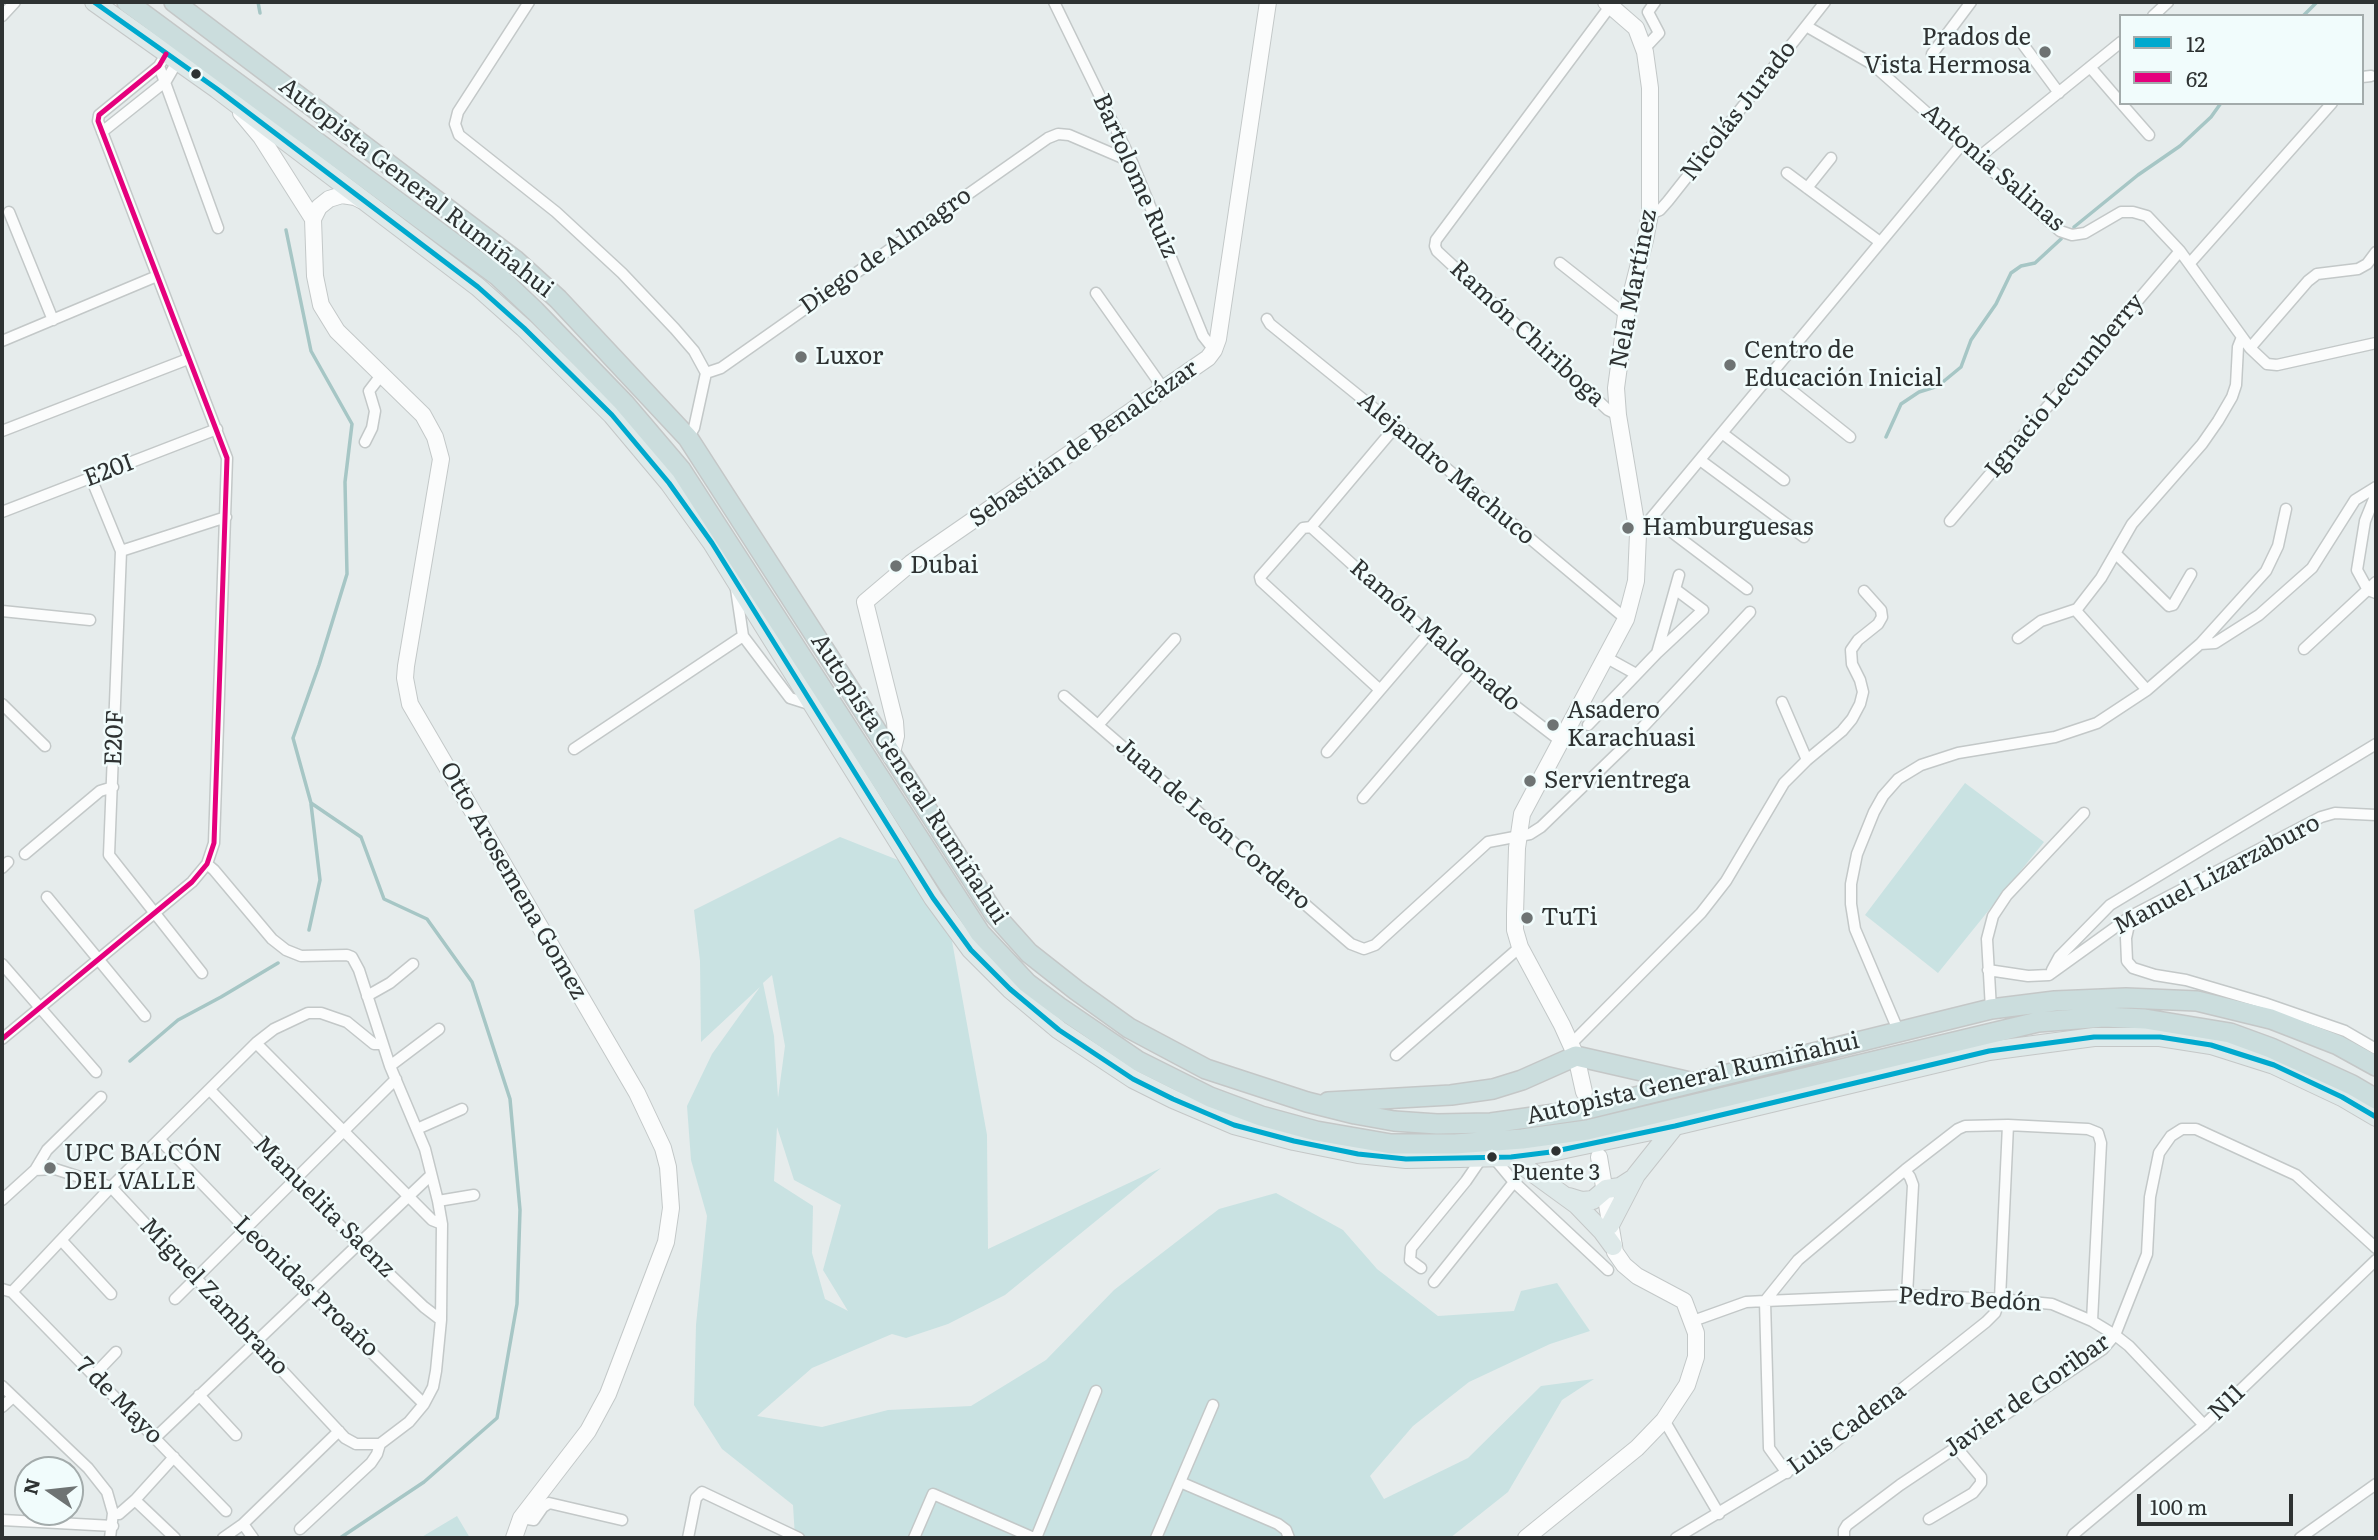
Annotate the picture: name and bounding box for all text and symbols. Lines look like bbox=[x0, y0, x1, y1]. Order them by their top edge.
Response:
legend bbox=[2119, 14, 2364, 105]
place label: Prados de Vista Hermosa bbox=[1864, 24, 2031, 80]
text: 12 bbox=[2186, 27, 2205, 58]
street label: Nicolás Jurado bbox=[1675, 35, 1803, 187]
marker: Prados de Vista Hermosa bbox=[2037, 44, 2053, 60]
text: 62 bbox=[2186, 62, 2208, 93]
unlabelled marker bbox=[189, 67, 203, 81]
street label: Autopista General Rumiñahui bbox=[273, 72, 559, 304]
street label: Bartolome Ruiz bbox=[1086, 90, 1184, 262]
street label: Antonia Salinas bbox=[1916, 98, 2070, 238]
street label: Diego de Almagro bbox=[795, 181, 977, 321]
street label: Nela Martínez bbox=[1604, 207, 1664, 371]
street label: Ramón Chiriboga bbox=[1444, 255, 1610, 413]
street label: Ignacio Lecumberry bbox=[1980, 288, 2150, 484]
place label: Centro de Educación Inicial bbox=[1744, 337, 1943, 393]
place label: Luxor bbox=[815, 343, 883, 371]
marker: Luxor bbox=[793, 349, 809, 365]
street label: Sebastián de Benalcázar bbox=[964, 354, 1204, 534]
marker: Centro de Educación Inicial bbox=[1722, 357, 1738, 373]
street label: Alejandro Machuco bbox=[1352, 386, 1540, 552]
street label: E20I bbox=[80, 448, 138, 494]
place label: Hamburguesas bbox=[1642, 514, 1814, 542]
marker: Hamburguesas bbox=[1620, 520, 1636, 536]
place label: Dubai bbox=[910, 552, 979, 580]
street label: Ramón Maldonado bbox=[1344, 554, 1526, 718]
marker: Dubai bbox=[888, 558, 904, 574]
street label: Autopista General Rumiñahui bbox=[804, 628, 1014, 930]
place label: Asadero Karachuasi bbox=[1567, 697, 1695, 753]
street label: E20F bbox=[100, 709, 130, 767]
marker: Asadero Karachuasi bbox=[1545, 717, 1561, 733]
street label: Juan de León Cordero bbox=[1110, 732, 1316, 916]
street label: Otto Arosemena Gomez bbox=[433, 757, 593, 1005]
place label: Servientrega bbox=[1544, 767, 1690, 795]
marker: Servientrega bbox=[1522, 773, 1538, 789]
street label: Manuel Lizarzaburo bbox=[2109, 808, 2325, 942]
place label: TuTi bbox=[1541, 904, 1597, 932]
marker: TuTi bbox=[1519, 910, 1535, 926]
street label: Autopista General Rumiñahui bbox=[1524, 1027, 1862, 1131]
street label: Manuelita Saenz bbox=[247, 1130, 401, 1284]
place label: UPC BALCÓN DEL VALLE bbox=[64, 1140, 222, 1196]
marker: Puente 3 bbox=[1549, 1144, 1563, 1158]
unlabelled marker bbox=[1485, 1150, 1499, 1164]
marker: UPC BALCÓN DEL VALLE bbox=[42, 1160, 58, 1176]
place label: Puente 3 bbox=[1512, 1161, 1600, 1187]
street label: Leonidas Proaño bbox=[227, 1210, 385, 1364]
street label: Miguel Zambrano bbox=[134, 1212, 294, 1382]
street label: Pedro Bedón bbox=[1897, 1282, 2043, 1318]
street label: Javier de Goribar bbox=[1938, 1328, 2116, 1464]
street label: 7 de Mayo bbox=[70, 1352, 168, 1450]
street label: Luis Cadena bbox=[1783, 1377, 1911, 1481]
street label: N11 bbox=[2203, 1379, 2251, 1427]
north arrow bbox=[14, 1456, 84, 1526]
text: N bbox=[15, 1475, 46, 1498]
scale bar bbox=[2140, 1480, 2296, 1524]
text: 100 m bbox=[2150, 1490, 2207, 1521]

